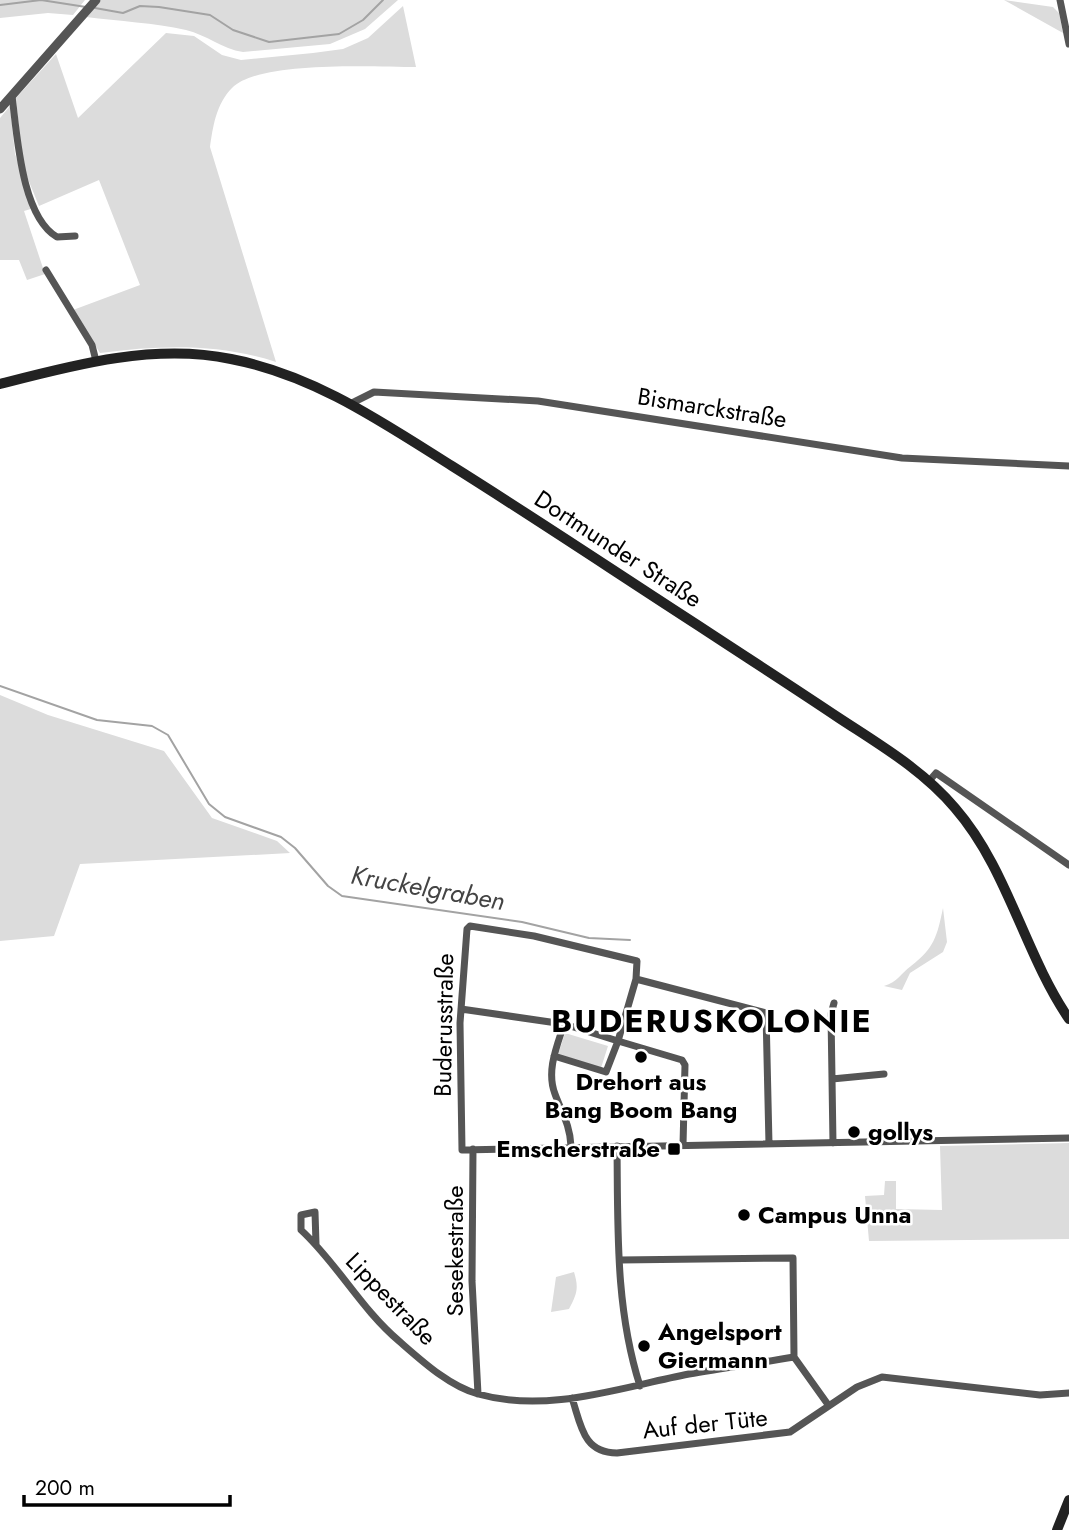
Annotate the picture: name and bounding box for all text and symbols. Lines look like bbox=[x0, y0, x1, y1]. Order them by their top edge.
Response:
street label: Bismarckstraße bbox=[635, 378, 789, 437]
street label: Dortmunder Straße bbox=[528, 481, 709, 616]
water label: Kruckelgraben bbox=[348, 856, 508, 920]
street label: Buderusstraße bbox=[425, 953, 462, 1097]
district label: BUDERUSKOLONIE bbox=[551, 998, 873, 1044]
marker: Drehort aus Bang Boom Bang bbox=[633, 1049, 649, 1065]
place label: Drehort aus Bang Boom Bang bbox=[545, 1064, 737, 1127]
place label: gollys bbox=[868, 1114, 933, 1149]
marker: gollys bbox=[846, 1124, 862, 1140]
place label: Emscherstraße bbox=[496, 1131, 660, 1166]
marker: Emscherstraße bbox=[666, 1141, 682, 1157]
street label: Sesekestraße bbox=[437, 1185, 472, 1317]
place label: Campus Unna bbox=[758, 1197, 912, 1232]
marker: Campus Unna bbox=[736, 1207, 752, 1223]
street label: Lippestraße bbox=[338, 1244, 445, 1353]
place label: Angelsport Giermann bbox=[657, 1314, 782, 1377]
marker: Angelsport Giermann bbox=[636, 1338, 652, 1354]
street label: Auf der Tüte bbox=[641, 1400, 769, 1447]
scale bar bbox=[24, 1464, 231, 1508]
text: 200 m bbox=[35, 1473, 95, 1503]

